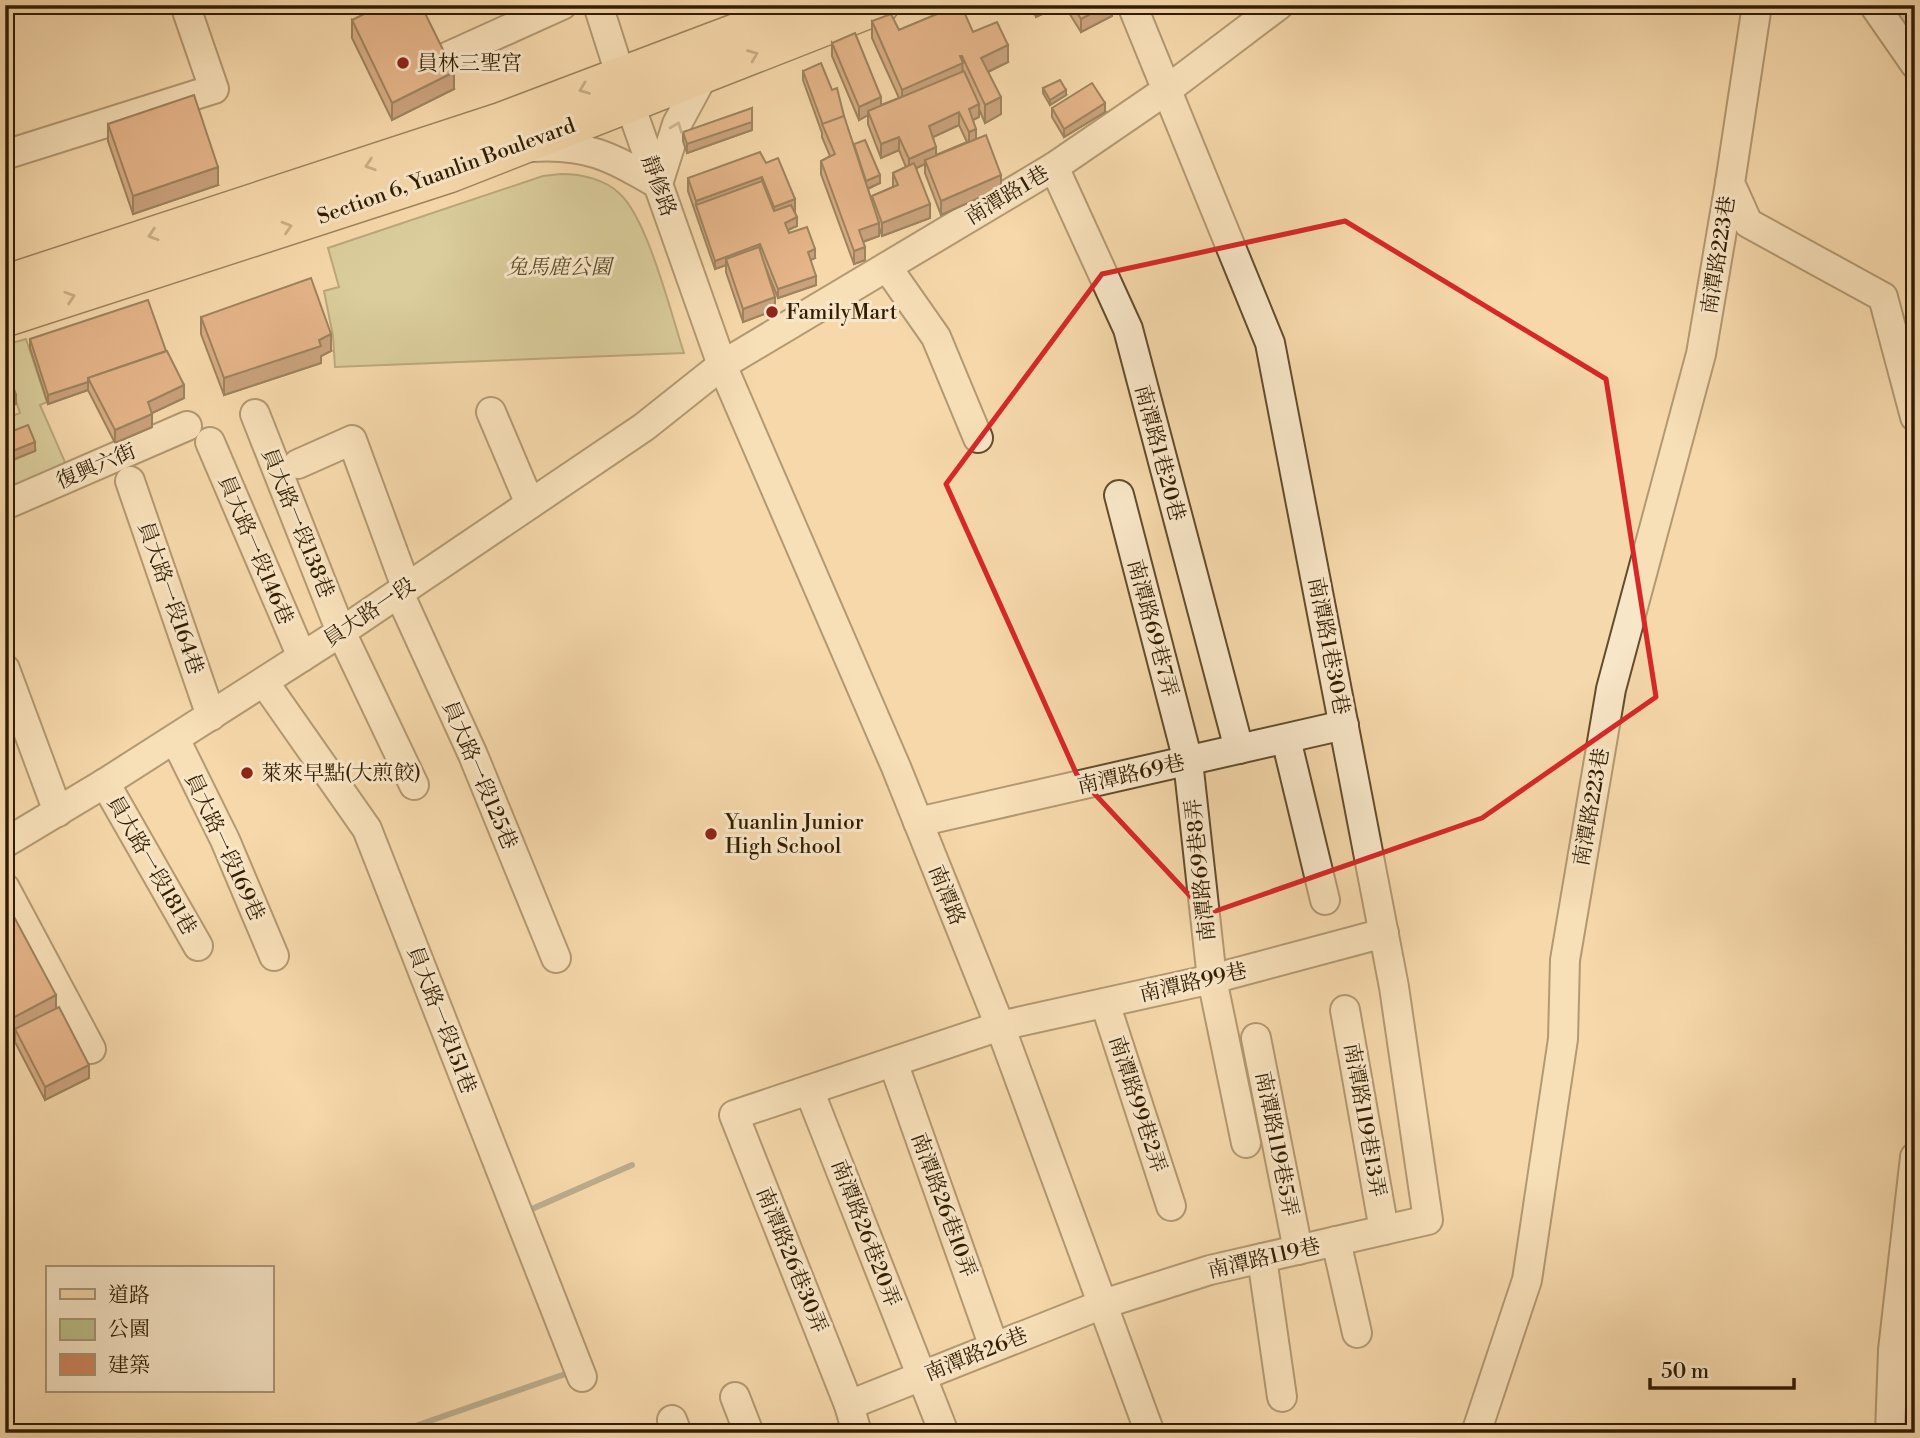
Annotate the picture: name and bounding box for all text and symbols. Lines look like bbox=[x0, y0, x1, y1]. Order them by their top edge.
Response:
one-way arrow bbox=[746, 49, 758, 63]
place label: 員林三聖宮 bbox=[417, 51, 522, 77]
marker: 員林三聖宮 bbox=[395, 55, 411, 71]
one-way arrow bbox=[579, 81, 591, 95]
street label: Section 6, Yuanlin Boulevard bbox=[314, 113, 579, 231]
one-way arrow bbox=[668, 122, 682, 134]
street label: 靜修路 bbox=[635, 152, 681, 220]
one-way arrow bbox=[364, 157, 376, 171]
street label: 南潭路1巷 bbox=[961, 161, 1054, 231]
street label: 南潭路223巷 bbox=[1697, 194, 1741, 316]
one-way arrow bbox=[280, 221, 292, 236]
one-way arrow bbox=[148, 227, 160, 241]
park label: 兔馬鹿公園 bbox=[507, 255, 614, 281]
one-way arrow bbox=[63, 291, 76, 305]
place label: FamilyMart bbox=[786, 300, 898, 326]
marker: FamilyMart bbox=[764, 304, 780, 320]
street label: 南潭路1巷20巷 bbox=[1128, 382, 1190, 524]
street label: 復興六街 bbox=[53, 439, 140, 495]
street label: 員大路一段138巷 bbox=[255, 445, 339, 602]
street label: 員大路一段146巷 bbox=[212, 472, 298, 629]
street label: 員大路一段164巷 bbox=[132, 518, 208, 678]
street label: 南潭路69巷7弄 bbox=[1121, 557, 1183, 700]
street label: 員大路一段 bbox=[319, 573, 420, 653]
street label: 南潭路1巷30巷 bbox=[1302, 575, 1354, 717]
street label: 員大路一段125巷 bbox=[436, 697, 522, 854]
street label: 南潭路223巷 bbox=[1569, 746, 1615, 868]
street label: 南潭路69巷 bbox=[1075, 750, 1187, 800]
place label: 萊來早點(大煎餃) bbox=[261, 761, 421, 787]
marker: 萊來早點(大煎餃) bbox=[239, 765, 255, 781]
street label: 員大路一段169巷 bbox=[179, 770, 270, 925]
street label: 員大路一段181巷 bbox=[101, 791, 201, 940]
street label: 南潭路69巷8弄 bbox=[1181, 797, 1221, 943]
place label: Yuanlin Junior High School bbox=[724, 810, 864, 860]
marker: Yuanlin Junior High School bbox=[703, 826, 719, 842]
street label: 南潭路 bbox=[922, 861, 970, 929]
street label: 員大路一段151巷 bbox=[401, 943, 481, 1098]
street label: 南潭路99巷 bbox=[1137, 958, 1249, 1008]
street label: 南潭路99巷2弄 bbox=[1103, 1033, 1171, 1176]
street label: 南潭路119巷13弄 bbox=[1338, 1041, 1390, 1199]
street label: 南潭路119巷5弄 bbox=[1249, 1069, 1303, 1219]
street label: 南潭路26巷10弄 bbox=[905, 1129, 981, 1281]
street label: 南潭路26巷20弄 bbox=[825, 1156, 905, 1311]
street label: 南潭路26巷30弄 bbox=[750, 1184, 832, 1337]
street label: 南潭路119巷 bbox=[1205, 1233, 1323, 1285]
legend bbox=[46, 1266, 273, 1392]
text: 道路 bbox=[108, 1283, 150, 1309]
text: 公園 bbox=[108, 1317, 150, 1343]
street label: 南潭路26巷 bbox=[921, 1323, 1032, 1387]
scale bar bbox=[1650, 1347, 1794, 1391]
text: 建築 bbox=[108, 1353, 150, 1379]
text: 50 m bbox=[1661, 1359, 1709, 1385]

